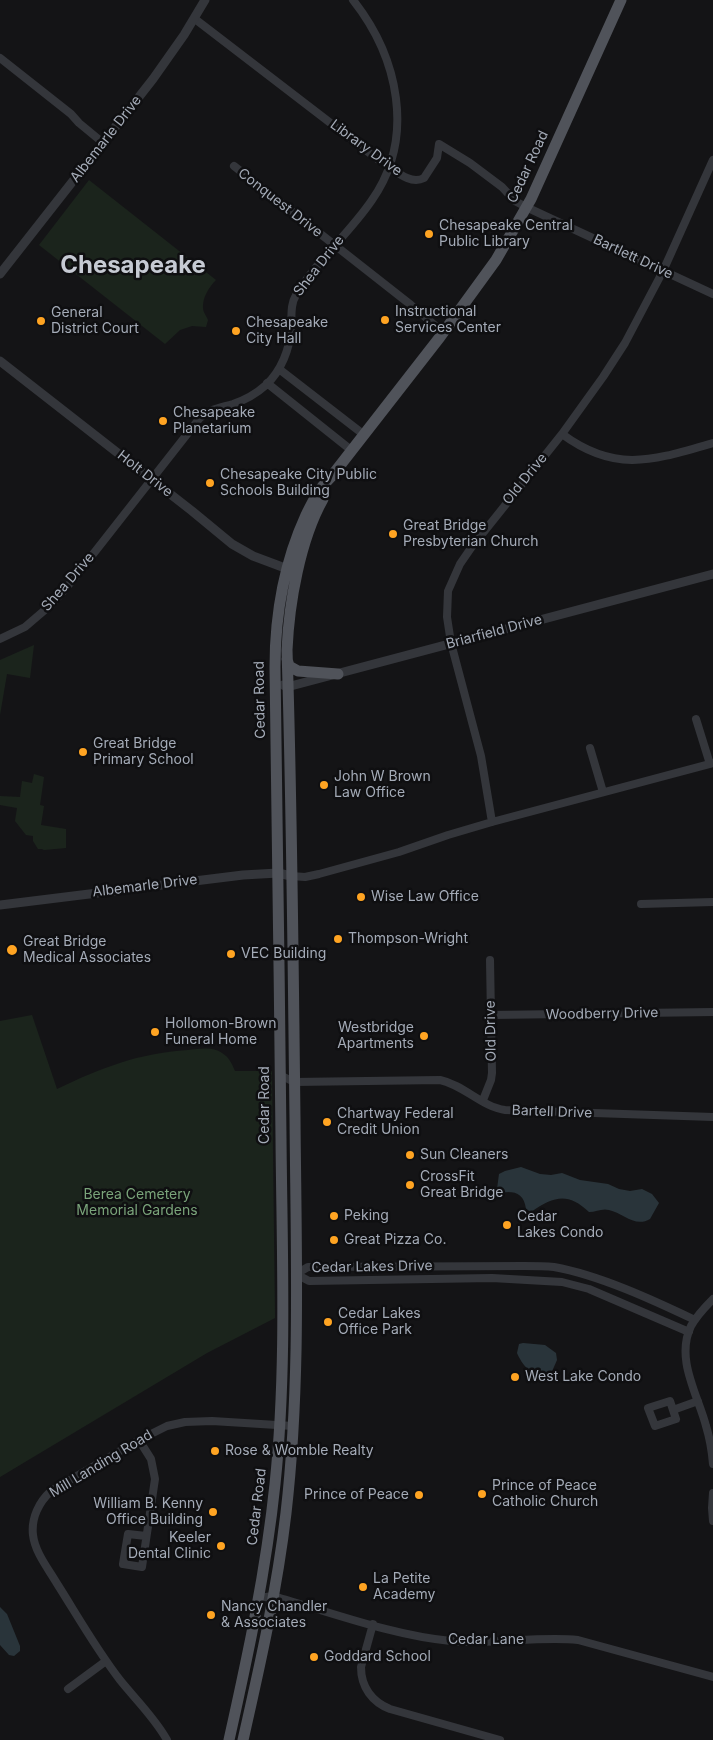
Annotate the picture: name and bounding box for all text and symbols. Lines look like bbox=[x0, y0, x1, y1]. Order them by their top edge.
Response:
street label: Albemarle Drive bbox=[67, 92, 145, 186]
street label: Library Drive bbox=[327, 116, 405, 180]
street label: Cedar Road bbox=[504, 128, 552, 206]
street label: Conquest Drive bbox=[234, 165, 326, 241]
place label: Chesapeake Central Public Library bbox=[439, 218, 573, 250]
marker: Chesapeake Central Public Library bbox=[423, 228, 435, 240]
street label: Bartlett Drive bbox=[590, 231, 676, 283]
street label: Shea Drive bbox=[290, 232, 348, 300]
district label: Chesapeake bbox=[60, 252, 206, 280]
place label: Instructional Services Center bbox=[395, 304, 501, 336]
place label: General District Court bbox=[51, 305, 139, 338]
marker: Instructional Services Center bbox=[379, 314, 391, 326]
marker: General District Court bbox=[35, 315, 47, 327]
place label: Chesapeake City Hall bbox=[246, 315, 328, 348]
marker: Chesapeake City Hall bbox=[230, 325, 242, 337]
place label: Chesapeake Planetarium bbox=[173, 405, 255, 438]
marker: Chesapeake Planetarium bbox=[157, 415, 169, 427]
street label: Holt Drive bbox=[114, 447, 176, 501]
street label: Old Drive bbox=[499, 450, 551, 508]
place label: Chesapeake City Public Schools Building bbox=[220, 467, 377, 500]
marker: Chesapeake City Public Schools Building bbox=[204, 477, 216, 489]
place label: Great Bridge Presbyterian Church bbox=[403, 518, 539, 550]
marker: Great Bridge Presbyterian Church bbox=[387, 528, 399, 540]
street label: Shea Drive bbox=[38, 549, 98, 615]
street label: Briarfield Drive bbox=[444, 611, 544, 653]
street label: Cedar Road bbox=[251, 661, 269, 739]
place label: Great Bridge Primary School bbox=[93, 736, 194, 769]
marker: Great Bridge Primary School bbox=[77, 746, 89, 758]
place label: John W Brown Law Office bbox=[334, 769, 431, 802]
marker: John W Brown Law Office bbox=[318, 779, 330, 791]
street label: Albemarle Drive bbox=[92, 871, 198, 901]
place label: Wise Law Office bbox=[371, 889, 479, 905]
marker: Wise Law Office bbox=[355, 891, 367, 903]
place label: Thompson-Wright bbox=[348, 931, 468, 947]
marker: Thompson-Wright bbox=[332, 933, 344, 945]
place label: Great Bridge Medical Associates bbox=[23, 934, 151, 966]
marker: Great Bridge Medical Associates bbox=[5, 943, 19, 957]
place label: VEC Building bbox=[241, 946, 326, 962]
marker: VEC Building bbox=[225, 948, 237, 960]
street label: Old Drive bbox=[482, 1000, 500, 1062]
street label: Woodberry Drive bbox=[546, 1005, 658, 1023]
place label: Hollomon-Brown Funeral Home bbox=[165, 1016, 276, 1048]
place label: Westbridge Apartments bbox=[337, 1020, 414, 1052]
marker: Hollomon-Brown Funeral Home bbox=[149, 1026, 161, 1038]
marker: Westbridge Apartments bbox=[418, 1030, 430, 1042]
street label: Cedar Road bbox=[257, 1066, 273, 1144]
street label: Bartell Drive bbox=[511, 1102, 593, 1122]
place label: Chartway Federal Credit Union bbox=[337, 1106, 454, 1138]
marker: Chartway Federal Credit Union bbox=[321, 1116, 333, 1128]
place label: Sun Cleaners bbox=[420, 1147, 508, 1163]
marker: Sun Cleaners bbox=[404, 1149, 416, 1161]
place label: CrossFit Great Bridge bbox=[420, 1169, 504, 1202]
marker: CrossFit Great Bridge bbox=[404, 1179, 416, 1191]
park label: Berea Cemetery Memorial Gardens bbox=[76, 1187, 198, 1220]
place label: Peking bbox=[344, 1208, 389, 1224]
place label: Cedar Lakes Condo bbox=[517, 1209, 603, 1242]
marker: Peking bbox=[328, 1210, 340, 1222]
marker: Cedar Lakes Condo bbox=[501, 1219, 513, 1231]
place label: Great Pizza Co. bbox=[344, 1232, 446, 1248]
marker: Great Pizza Co. bbox=[328, 1234, 340, 1246]
street label: Cedar Lakes Drive bbox=[311, 1258, 433, 1276]
place label: Cedar Lakes Office Park bbox=[338, 1306, 421, 1338]
marker: Cedar Lakes Office Park bbox=[322, 1316, 334, 1328]
place label: West Lake Condo bbox=[525, 1369, 641, 1385]
marker: West Lake Condo bbox=[509, 1371, 521, 1383]
street label: Mill Landing Road bbox=[46, 1427, 156, 1501]
place label: Rose & Womble Realty bbox=[225, 1443, 374, 1459]
marker: Rose & Womble Realty bbox=[209, 1445, 221, 1457]
street label: Cedar Road bbox=[244, 1467, 270, 1547]
place label: Prince of Peace Catholic Church bbox=[492, 1478, 598, 1510]
place label: Prince of Peace bbox=[304, 1487, 409, 1503]
marker: Prince of Peace Catholic Church bbox=[476, 1488, 488, 1500]
marker: Prince of Peace bbox=[413, 1489, 425, 1501]
place label: William B. Kenny Office Building bbox=[93, 1496, 203, 1528]
marker: William B. Kenny Office Building bbox=[207, 1506, 219, 1518]
place label: Keeler Dental Clinic bbox=[128, 1530, 211, 1562]
marker: Keeler Dental Clinic bbox=[215, 1540, 227, 1552]
place label: La Petite Academy bbox=[373, 1571, 435, 1604]
marker: La Petite Academy bbox=[357, 1581, 369, 1593]
place label: Nancy Chandler & Associates bbox=[221, 1599, 327, 1631]
marker: Nancy Chandler & Associates bbox=[205, 1609, 217, 1621]
street label: Cedar Lane bbox=[448, 1632, 524, 1648]
place label: Goddard School bbox=[324, 1649, 431, 1665]
marker: Goddard School bbox=[308, 1651, 320, 1663]

